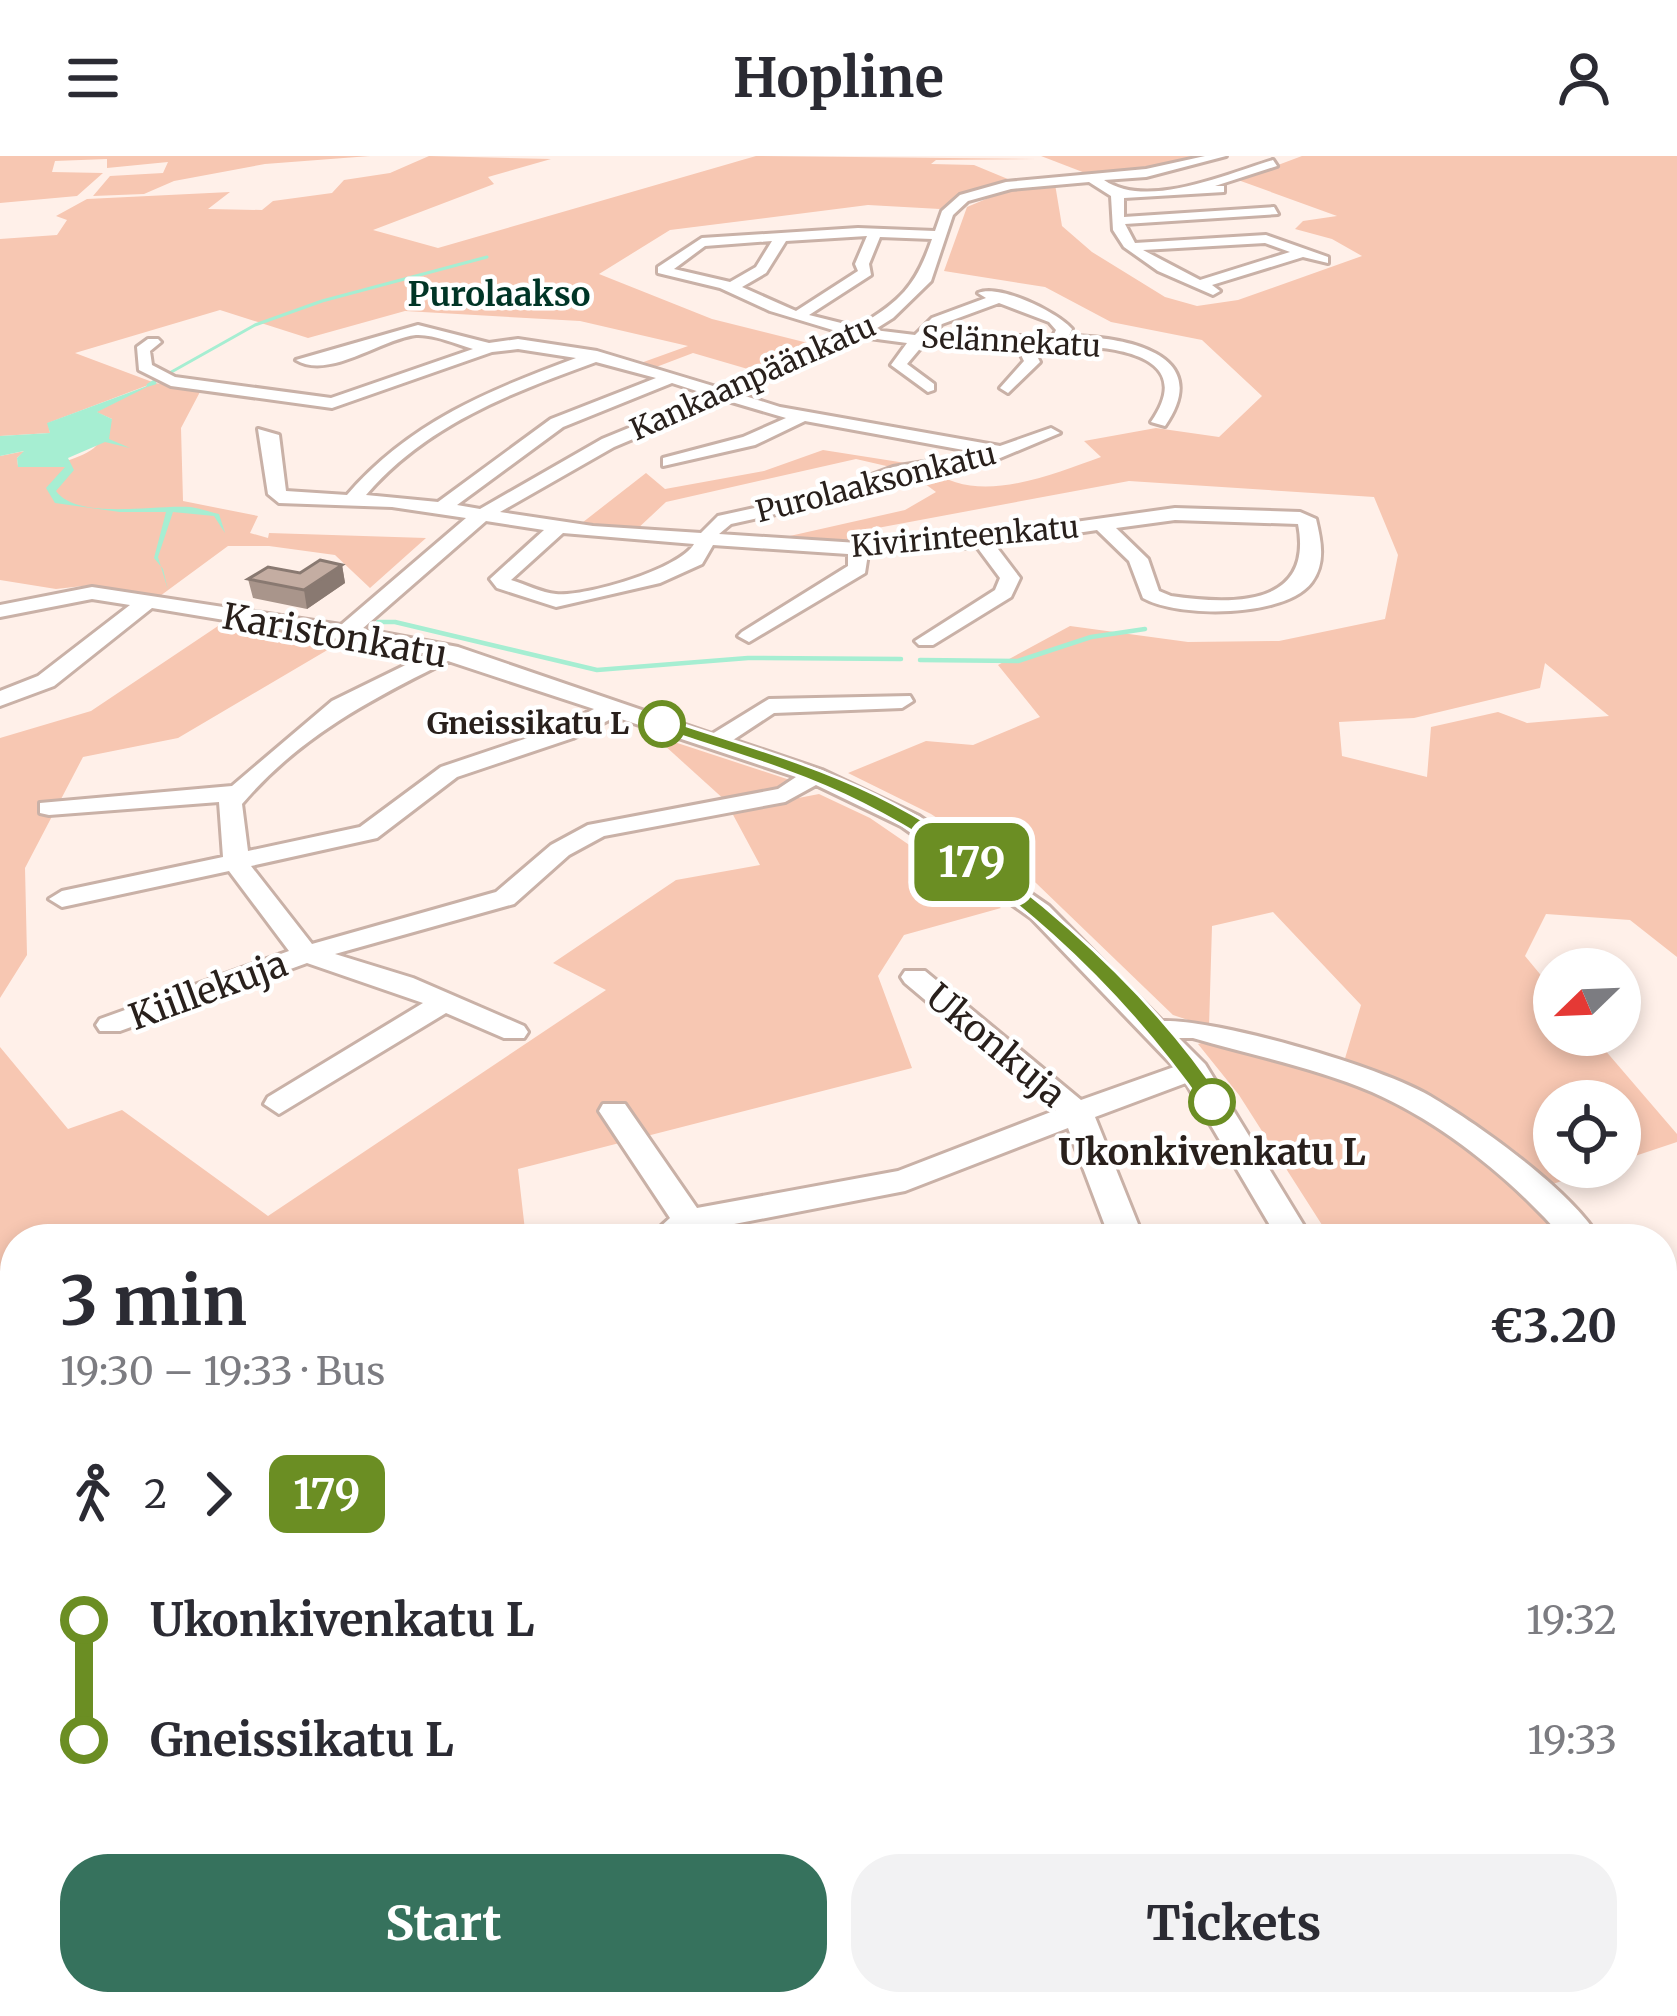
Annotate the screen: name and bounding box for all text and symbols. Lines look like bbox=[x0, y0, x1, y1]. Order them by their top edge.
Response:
text: Hopline bbox=[733, 44, 944, 112]
icon: menu bbox=[60, 45, 126, 111]
icon: person bbox=[1551, 45, 1617, 111]
district label: Purolaakso bbox=[408, 274, 590, 315]
street label: Kankaanpäänkatu bbox=[624, 306, 881, 448]
street label: Selännekatu bbox=[920, 317, 1102, 365]
street label: Purolaaksonkatu bbox=[752, 434, 1000, 530]
street label: Kivirinteenkatu bbox=[849, 507, 1080, 565]
street label: Karistonkatu bbox=[219, 594, 451, 677]
marker: Gneissikatu L bbox=[640, 702, 684, 746]
place label: Gneissikatu L bbox=[427, 704, 629, 742]
line badge: 179 bbox=[903, 823, 1041, 901]
text: 179 bbox=[938, 836, 1006, 888]
street label: Kiillekuja bbox=[123, 941, 293, 1040]
north arrow bbox=[1533, 948, 1641, 1056]
map controls bbox=[1533, 948, 1641, 1188]
street label: Ukonkuja bbox=[917, 974, 1075, 1117]
marker: Ukonkivenkatu L bbox=[1190, 1080, 1234, 1124]
button: locate bbox=[1533, 1080, 1641, 1188]
place label: Ukonkivenkatu L bbox=[1058, 1130, 1366, 1175]
text: 3 min bbox=[60, 1260, 247, 1343]
text: €3.20 bbox=[1490, 1298, 1617, 1354]
text: 19:30 – 19:33 · Bus bbox=[60, 1347, 385, 1396]
icon: walk bbox=[60, 1461, 126, 1527]
icon: forward bbox=[185, 1461, 251, 1527]
text: 179 bbox=[293, 1468, 361, 1520]
text: 2 bbox=[144, 1470, 167, 1519]
text: Ukonkivenkatu L bbox=[150, 1592, 534, 1648]
text: 19:32 bbox=[1526, 1596, 1617, 1645]
text: Gneissikatu L bbox=[150, 1712, 454, 1768]
text: 19:33 bbox=[1527, 1716, 1617, 1765]
button: Start bbox=[60, 1854, 827, 1992]
button: Tickets bbox=[851, 1854, 1617, 1992]

